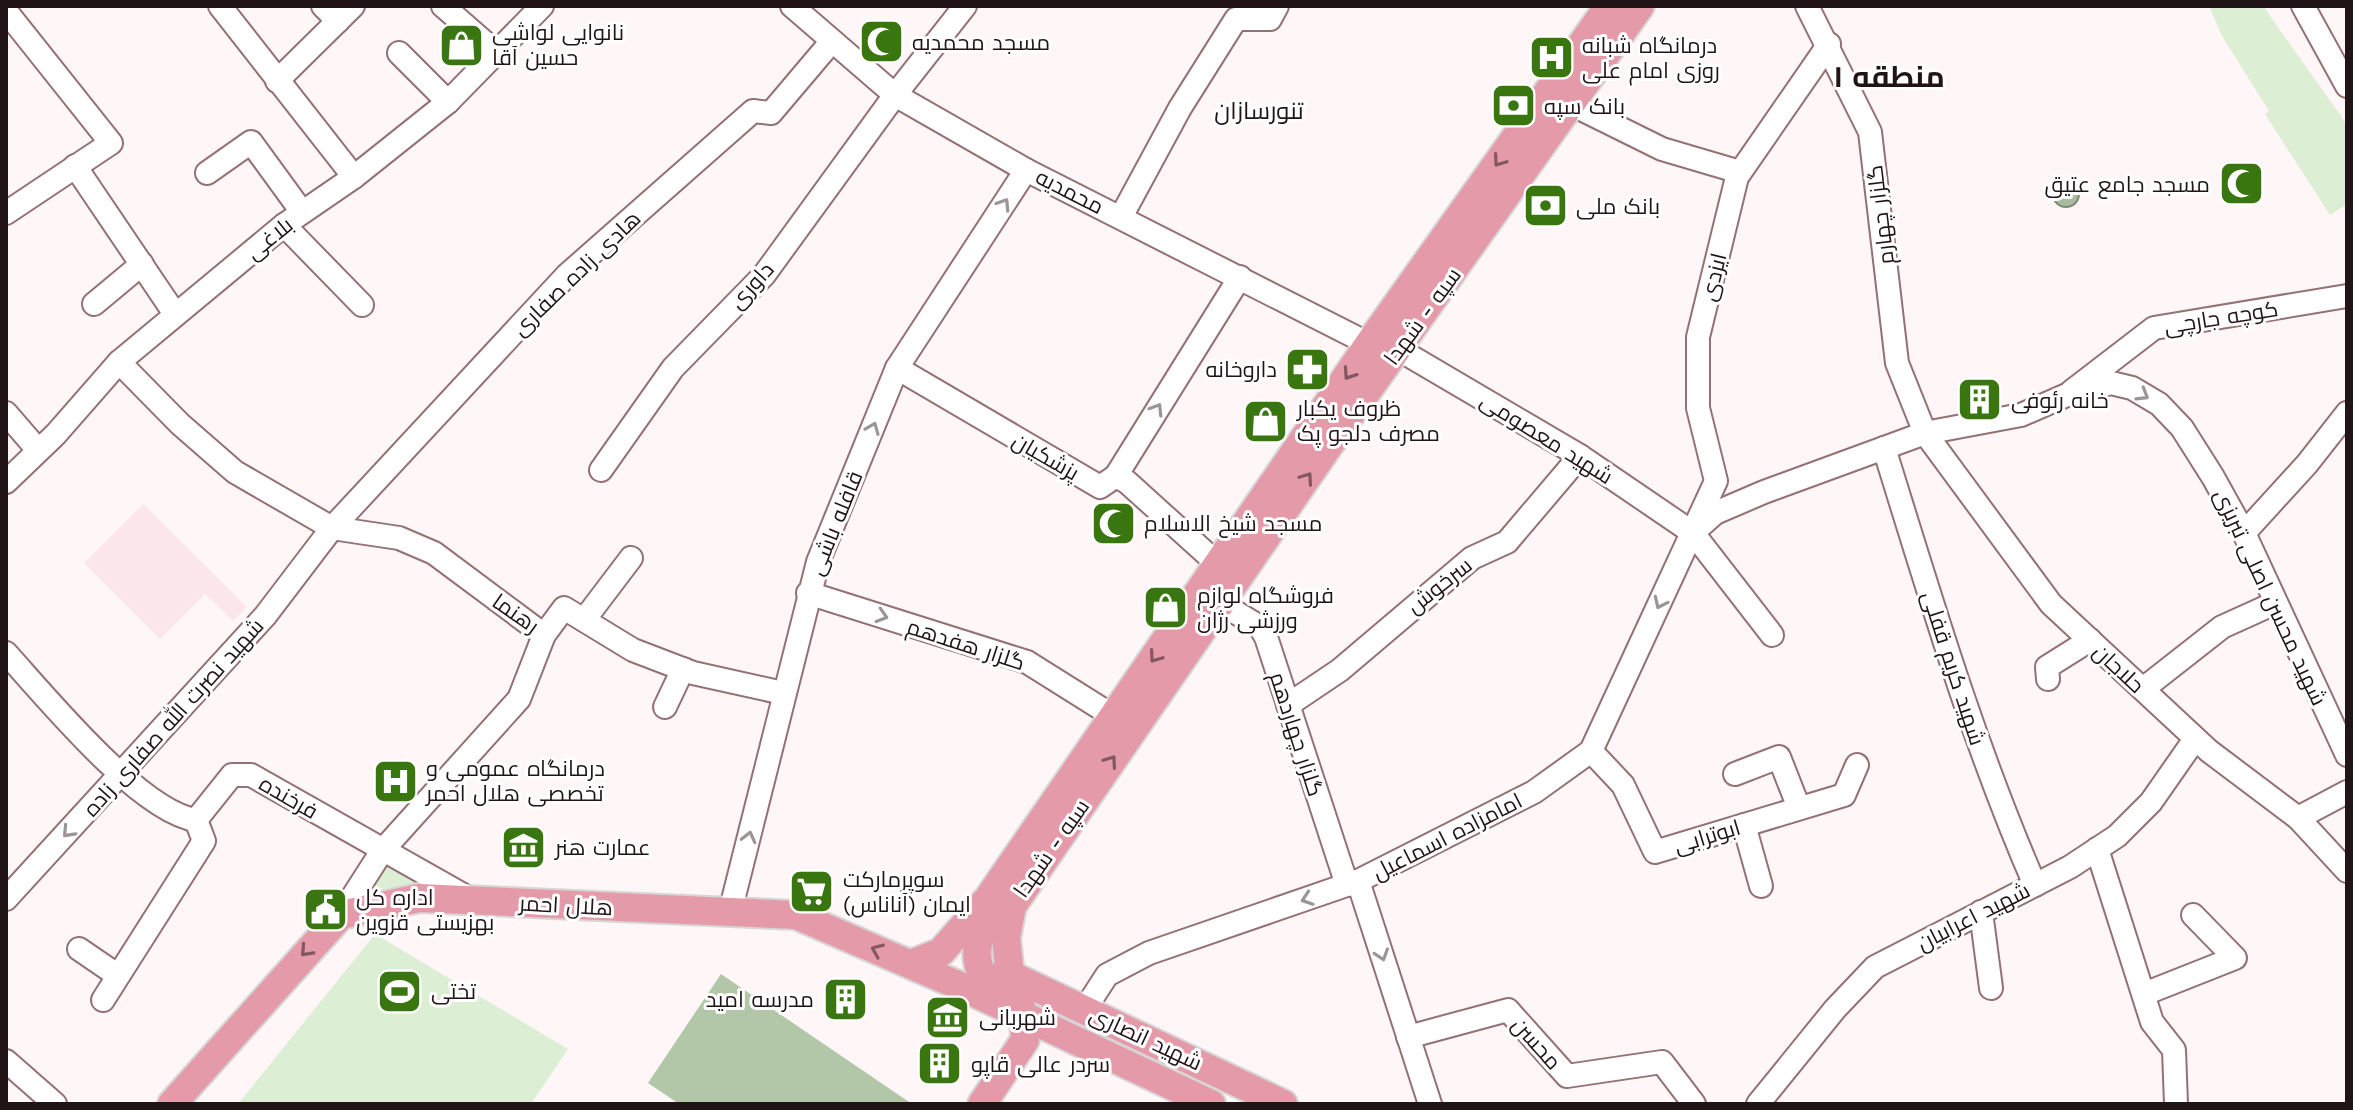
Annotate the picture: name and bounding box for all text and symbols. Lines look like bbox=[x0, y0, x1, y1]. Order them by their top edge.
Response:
mosque icon: مسجد محمدیه bbox=[857, 18, 905, 66]
place label: نانوایی لواشی حسین آقا bbox=[492, 20, 624, 71]
shop icon: نانوایی لواشی حسین آقا bbox=[437, 21, 485, 69]
place label: مسجد محمدیه bbox=[912, 30, 1050, 55]
place label: درمانگاه شبانه روزی امام علی bbox=[1582, 33, 1720, 86]
hospital icon: درمانگاه شبانه روزی امام علی bbox=[1527, 34, 1575, 82]
district label: منطقه ۱ bbox=[1833, 59, 1945, 94]
bank icon: بانک سپه bbox=[1489, 82, 1537, 130]
place label: بانک سپه bbox=[1544, 94, 1625, 120]
district label: تنورسازان bbox=[1214, 97, 1304, 125]
one-way arrow bbox=[1494, 152, 1509, 167]
mosque icon: مسجد جامع عتیق bbox=[2217, 160, 2265, 208]
street label: گلزار چهارم bbox=[1862, 163, 1902, 266]
street label: محمدیه bbox=[1032, 164, 1108, 219]
place label: مسجد جامع عتیق bbox=[2045, 172, 2210, 199]
bank icon: بانک ملی bbox=[1521, 182, 1569, 230]
place label: بانک ملی bbox=[1576, 194, 1660, 220]
one-way arrow bbox=[994, 199, 1009, 213]
street label: هادی زاده صفاری bbox=[507, 206, 646, 341]
street label: بلاغی bbox=[241, 212, 298, 266]
street label: ایزدی bbox=[1695, 250, 1732, 304]
street label: داوری bbox=[724, 257, 779, 314]
street label: سپه - شهدا bbox=[1379, 263, 1467, 370]
street label: کوچه جارچی bbox=[2162, 296, 2280, 341]
pharmacy icon: داروخانه bbox=[1284, 345, 1332, 393]
place label: داروخانه bbox=[1205, 357, 1277, 382]
one-way arrow bbox=[1344, 365, 1359, 379]
building icon: خانه رئوفی bbox=[1956, 376, 2004, 424]
one-way arrow bbox=[2134, 385, 2149, 401]
street label: شهید معصومی bbox=[1475, 388, 1618, 490]
place label: خانه رئوفی bbox=[2011, 388, 2109, 414]
place label: ظروف یکبار مصرف دلجو پک bbox=[1295, 396, 1440, 448]
shop icon: ظروف یکبار مصرف دلجو پک bbox=[1242, 397, 1290, 445]
one-way arrow bbox=[1148, 403, 1163, 418]
one-way arrow bbox=[863, 422, 879, 436]
street label: پزشکیان bbox=[1007, 427, 1084, 487]
street label: قافله باشی bbox=[803, 467, 869, 579]
one-way arrow bbox=[1297, 472, 1312, 486]
street label: شهید محسن اصلی تبریزی bbox=[2208, 485, 2332, 710]
mosque icon: مسجد شیخ الاسلام bbox=[1089, 499, 1137, 547]
place label: مسجد شیخ الاسلام bbox=[1144, 511, 1322, 539]
street label: سرخوش bbox=[1402, 552, 1478, 619]
place label: فروشگاه لوازم ورزشی رژان bbox=[1197, 583, 1334, 634]
shop icon: فروشگاه لوازم ورزشی رژان bbox=[1142, 584, 1190, 632]
street label: شهید کریم قفلی bbox=[1914, 588, 1990, 749]
street label: رهنما bbox=[488, 589, 544, 638]
one-way arrow bbox=[1654, 595, 1670, 610]
one-way arrow bbox=[875, 607, 888, 623]
street label: شهید نصرت الله صفاری زاده bbox=[77, 612, 269, 822]
street label: گلزار هفدهم bbox=[903, 614, 1028, 678]
street label: حلاجان bbox=[2088, 639, 2149, 698]
one-way arrow bbox=[1150, 649, 1165, 663]
street label: گلزار چهاردهم bbox=[1262, 669, 1328, 800]
one-way arrow bbox=[1102, 755, 1117, 769]
place label: درمانگاه عمومی و تخصصی هلال احمر bbox=[424, 756, 605, 807]
hospital icon: درمانگاه عمومی و تخصصی هلال احمر bbox=[371, 757, 419, 805]
street label: فرخنده bbox=[255, 771, 322, 824]
street label: امامزاده اسماعیل bbox=[1368, 788, 1527, 886]
street label: سپه - شهدا bbox=[1008, 794, 1095, 903]
street label: ابوترابی bbox=[1671, 815, 1744, 859]
one-way arrow bbox=[63, 823, 77, 837]
museum icon: عمارت هنر bbox=[500, 823, 548, 871]
one-way arrow bbox=[739, 830, 756, 844]
place label: عمارت هنر bbox=[553, 835, 651, 860]
place label: سوپرمارکت ایمان (آناناس) bbox=[843, 867, 971, 918]
supermarket icon: سوپرمارکت ایمان (آناناس) bbox=[788, 868, 836, 916]
street label: شهید اعرابیان bbox=[1913, 877, 2034, 956]
place label: اداره کل بهزیستی قزوین bbox=[356, 885, 494, 936]
public building icon: اداره کل بهزیستی قزوین bbox=[301, 886, 349, 934]
one-way arrow bbox=[1301, 889, 1315, 905]
street label: هلال احمر bbox=[516, 890, 614, 920]
one-way arrow bbox=[301, 942, 316, 956]
one-way arrow bbox=[871, 943, 885, 959]
one-way arrow bbox=[1372, 947, 1388, 961]
sports icon: تختی bbox=[376, 967, 424, 1015]
building icon: مدرسه امید bbox=[821, 975, 869, 1023]
place label: تختی bbox=[431, 979, 476, 1005]
place label: مدرسه امید bbox=[706, 987, 814, 1012]
museum icon: شهربانی bbox=[924, 993, 972, 1041]
street label: شهید انصاری bbox=[1085, 1002, 1206, 1076]
place label: شهربانی bbox=[979, 1005, 1056, 1031]
street label: محسن bbox=[1506, 1012, 1566, 1075]
building icon: سردر عالی قاپو bbox=[916, 1040, 964, 1088]
place label: سردر عالی قاپو bbox=[971, 1052, 1110, 1079]

